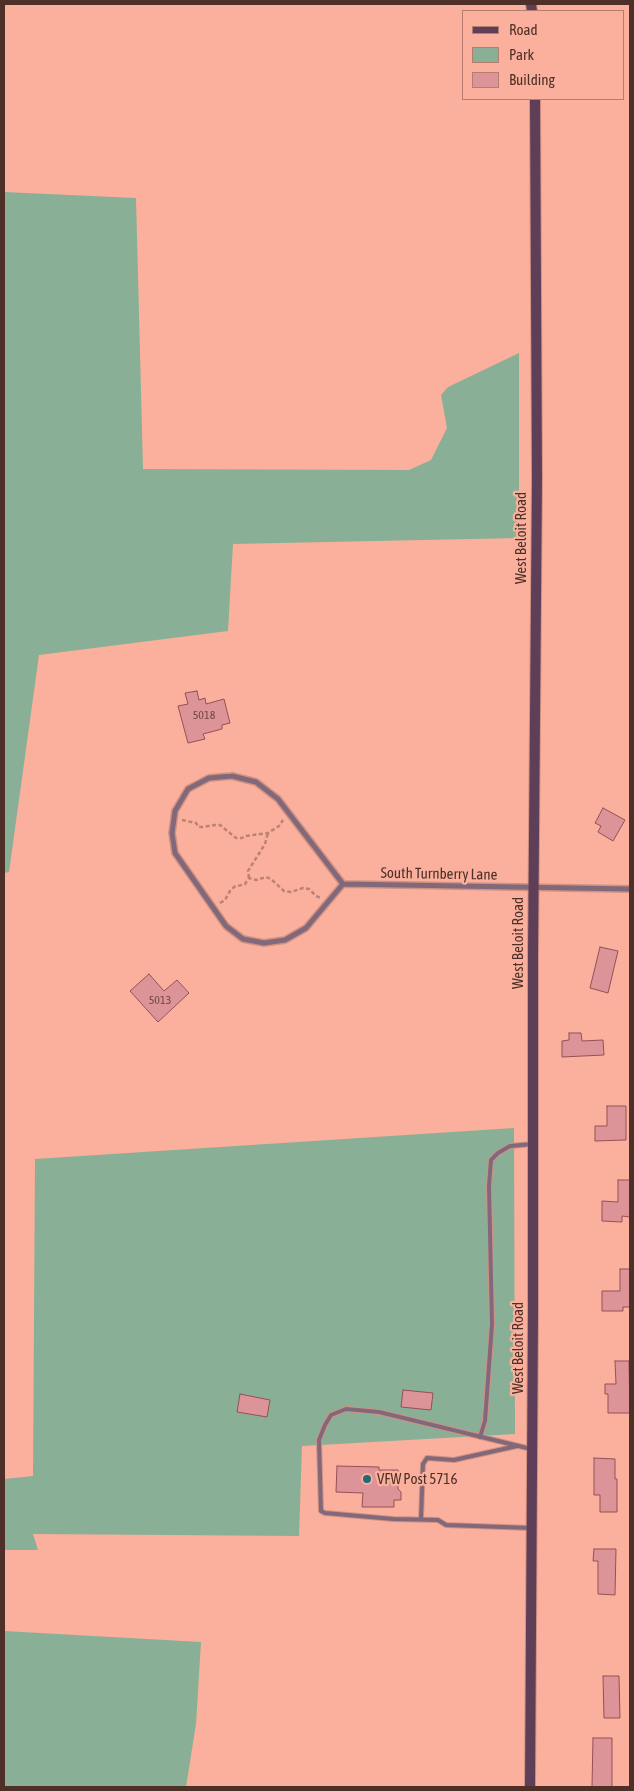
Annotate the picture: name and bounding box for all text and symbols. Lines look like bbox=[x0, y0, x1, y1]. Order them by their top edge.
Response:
legend bbox=[462, 10, 624, 100]
text: Road bbox=[509, 21, 538, 38]
text: Park bbox=[509, 46, 534, 63]
text: Building bbox=[509, 71, 555, 88]
street label: West Beloit Road bbox=[512, 492, 530, 584]
house number: 5018 bbox=[193, 708, 215, 722]
street label: South Turnberry Lane bbox=[380, 864, 498, 884]
street label: West Beloit Road bbox=[509, 897, 527, 989]
house number: 5013 bbox=[149, 993, 171, 1007]
street label: West Beloit Road bbox=[509, 1302, 527, 1394]
place label: VFW Post 5716 bbox=[377, 1470, 457, 1488]
marker: VFW Post 5716 bbox=[361, 1473, 373, 1485]

